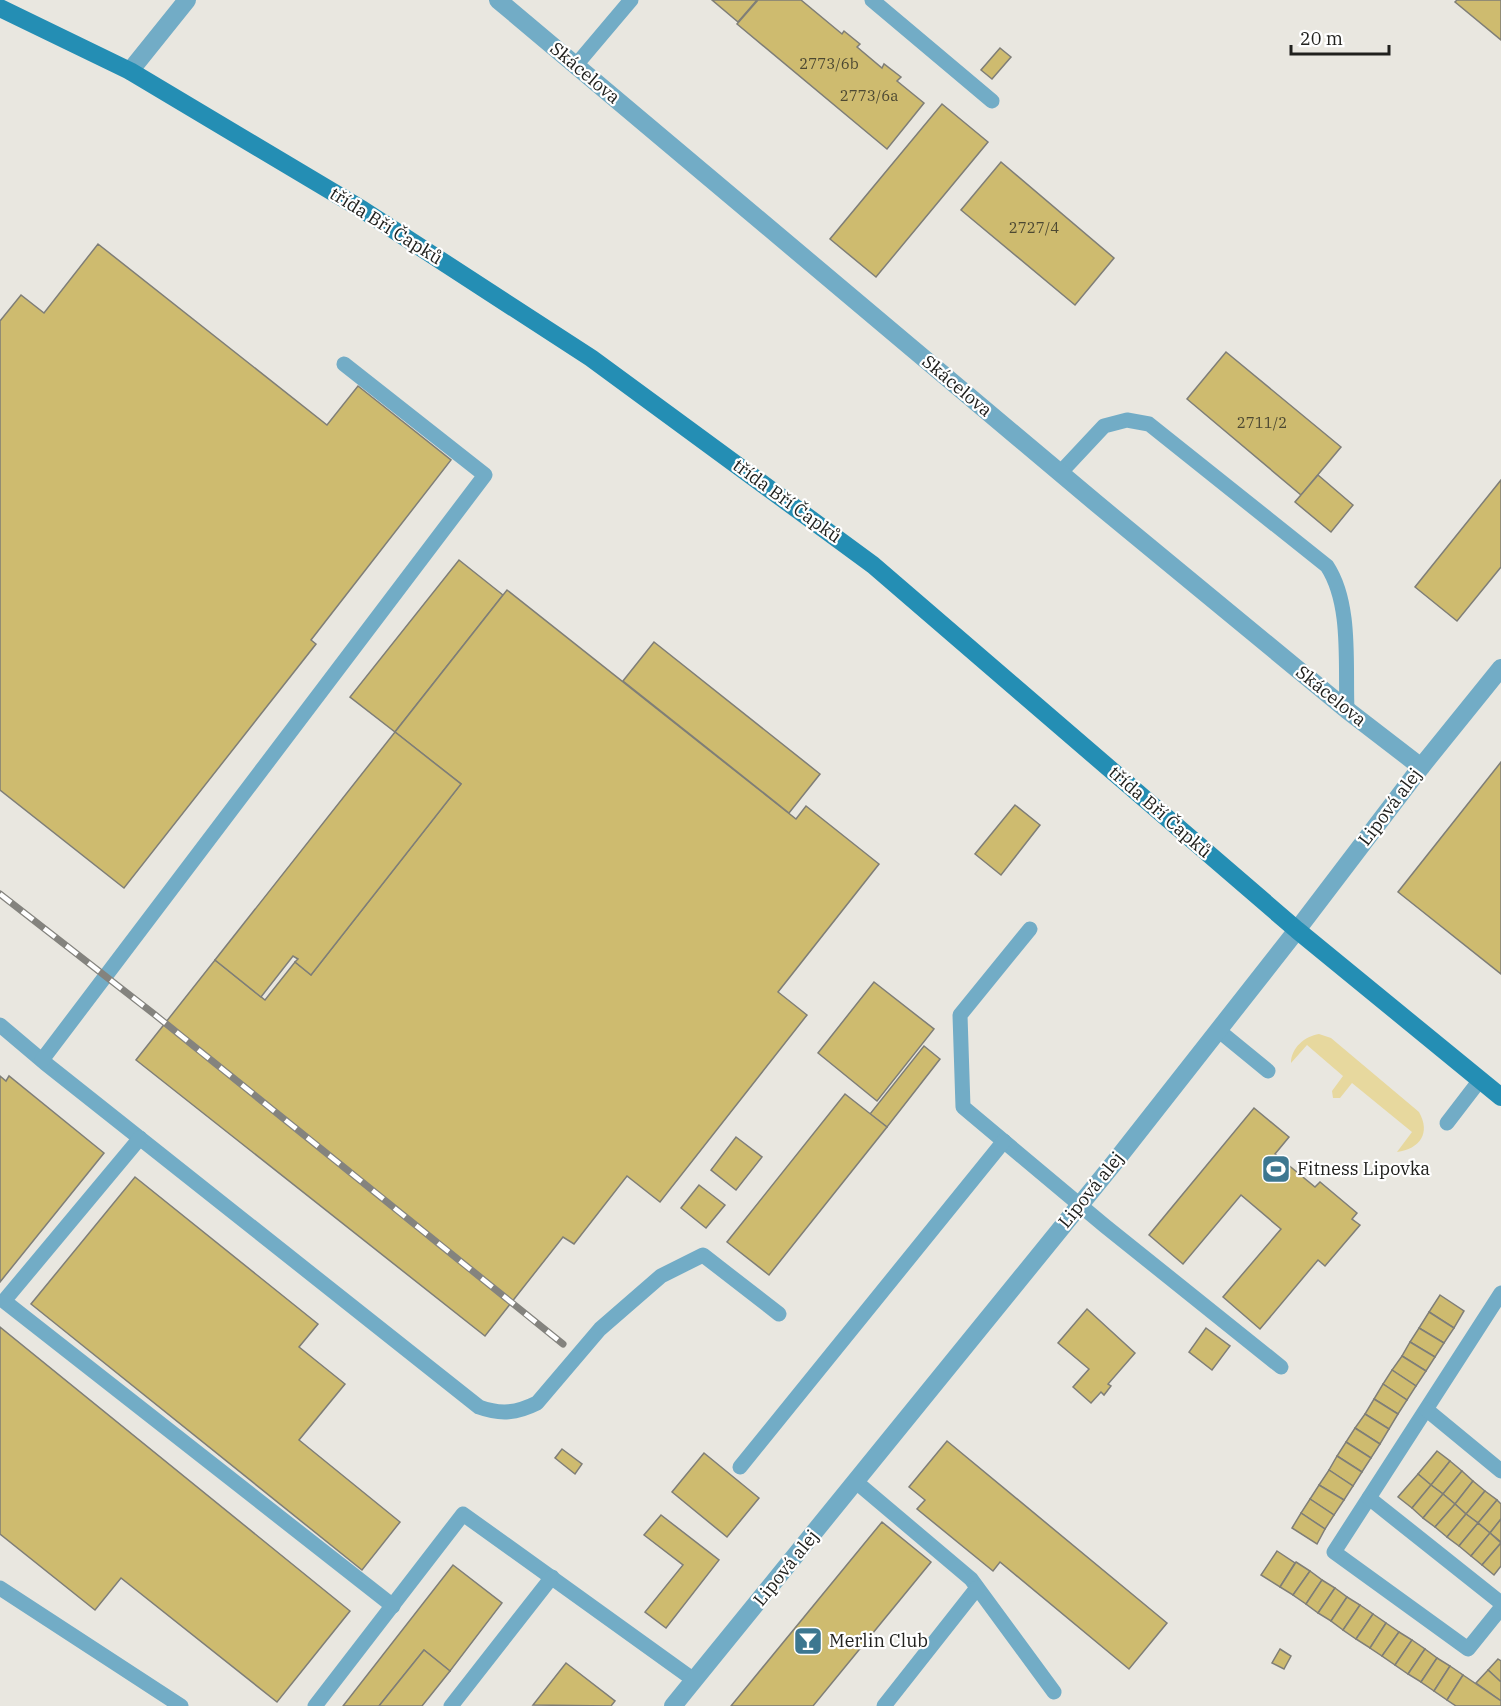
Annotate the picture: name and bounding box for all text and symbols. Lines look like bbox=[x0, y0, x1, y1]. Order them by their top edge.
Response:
scale bar bbox=[1291, 18, 1388, 56]
text: 20 m bbox=[1300, 27, 1343, 50]
street label: Skácelova bbox=[546, 37, 625, 109]
house number: 2773/6b bbox=[799, 54, 859, 73]
house number: 2773/6a bbox=[840, 86, 898, 105]
street label: třída Bří Čapků bbox=[326, 181, 447, 269]
house number: 2727/4 bbox=[1009, 218, 1059, 237]
street label: Skácelova bbox=[918, 350, 997, 422]
house number: 2711/2 bbox=[1237, 413, 1287, 432]
street label: třída Bří Čapků bbox=[728, 453, 847, 548]
street label: Skácelova bbox=[1291, 660, 1371, 731]
street label: třída Bří Čapků bbox=[1104, 760, 1217, 863]
street label: Lipová alej bbox=[1353, 763, 1426, 850]
street label: Lipová alej bbox=[1053, 1147, 1128, 1232]
sports icon: Fitness Lipovka bbox=[1260, 1153, 1292, 1185]
place label: Fitness Lipovka bbox=[1297, 1157, 1430, 1180]
street label: Lipová alej bbox=[748, 1525, 823, 1610]
bar icon: Merlin Club bbox=[792, 1625, 824, 1657]
place label: Merlin Club bbox=[829, 1629, 928, 1652]

